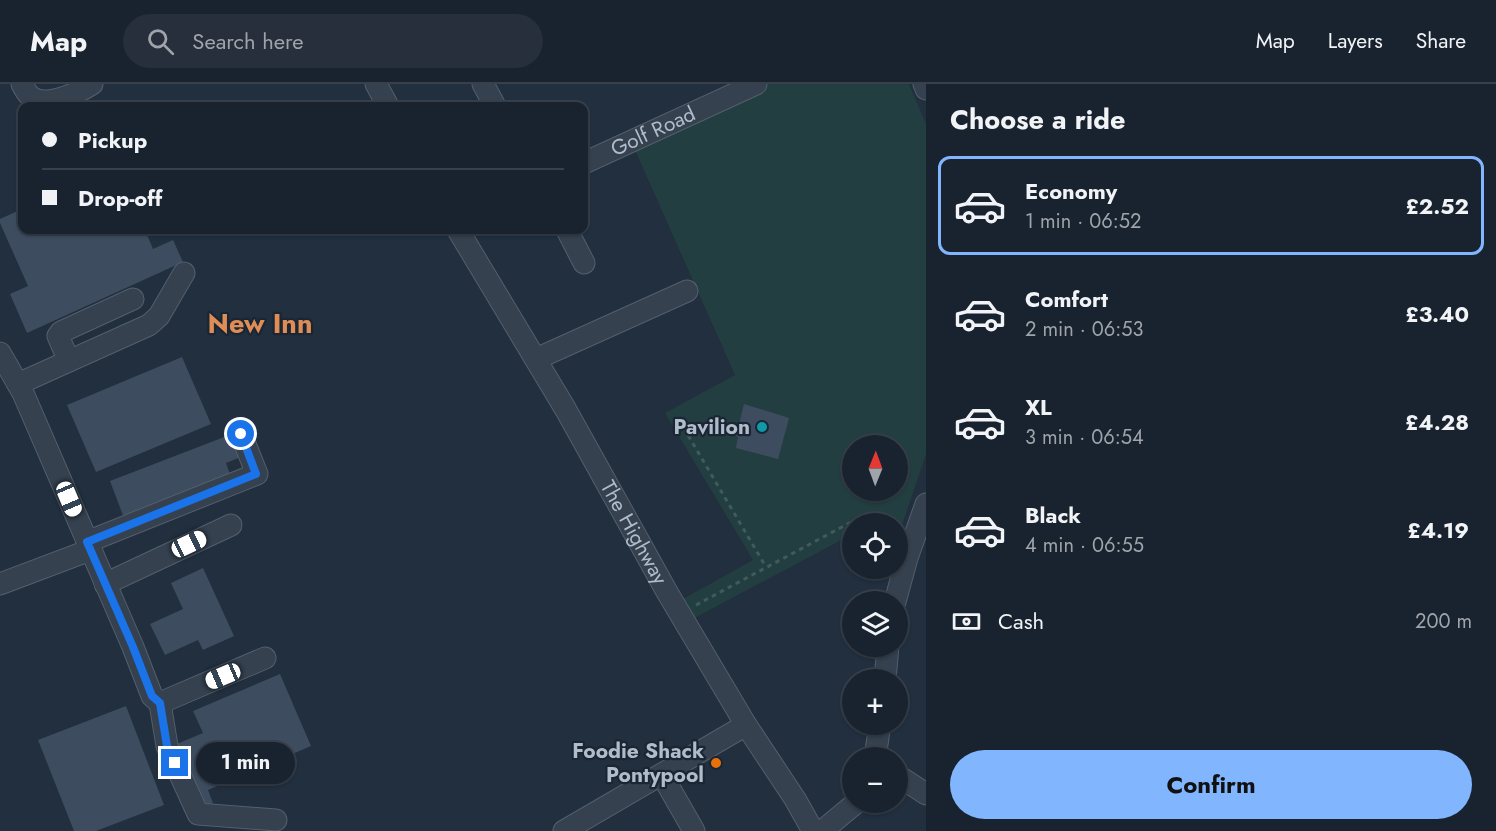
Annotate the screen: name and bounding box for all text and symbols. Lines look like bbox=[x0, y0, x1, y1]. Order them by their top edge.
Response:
search box bbox=[123, 14, 543, 68]
text: Map bbox=[30, 21, 87, 62]
icon: search bbox=[144, 25, 177, 58]
text: Search here bbox=[192, 25, 304, 57]
text: Map bbox=[1256, 26, 1295, 56]
text: Layers bbox=[1328, 26, 1383, 56]
text: Share bbox=[1416, 26, 1466, 56]
street label: Golf Road bbox=[606, 99, 700, 164]
text: Choose a ride bbox=[950, 100, 1125, 139]
text: Pickup bbox=[78, 124, 147, 156]
text: Economy bbox=[1025, 175, 1117, 207]
icon: car bbox=[953, 179, 1007, 233]
text: Drop-off bbox=[78, 182, 162, 214]
text: £2.52 bbox=[1405, 190, 1469, 222]
text: 1 min · 06:52 bbox=[1025, 207, 1141, 236]
text: Comfort bbox=[1025, 283, 1108, 315]
icon: car bbox=[953, 287, 1007, 341]
text: £3.40 bbox=[1405, 298, 1469, 330]
district label: New Inn bbox=[208, 304, 312, 343]
text: 2 min · 06:53 bbox=[1025, 315, 1143, 344]
text: XL bbox=[1025, 391, 1052, 423]
icon: car bbox=[953, 395, 1007, 449]
text: £4.28 bbox=[1405, 406, 1469, 438]
place label: Pavilion bbox=[674, 412, 750, 442]
route start bbox=[227, 420, 254, 447]
marker: Pavilion bbox=[755, 420, 769, 434]
text: 3 min · 06:54 bbox=[1025, 423, 1144, 452]
north arrow bbox=[842, 435, 908, 501]
map controls bbox=[842, 435, 908, 813]
street label: The Highway bbox=[593, 475, 675, 591]
car bbox=[54, 479, 84, 519]
text: Black bbox=[1025, 499, 1081, 531]
icon: car bbox=[953, 503, 1007, 557]
button: locate bbox=[842, 513, 908, 579]
text: £4.19 bbox=[1407, 514, 1469, 546]
car bbox=[169, 528, 209, 560]
text: 4 min · 06:55 bbox=[1025, 531, 1144, 560]
button: layers bbox=[842, 591, 908, 657]
icon: cash bbox=[950, 605, 983, 638]
text: Cash bbox=[998, 605, 1044, 637]
text: 200 m bbox=[1415, 607, 1472, 636]
car bbox=[203, 661, 243, 691]
button: + bbox=[842, 669, 908, 735]
place label: Foodie Shack Pontypool bbox=[572, 736, 704, 790]
callout: 1 min bbox=[196, 742, 295, 784]
button: − bbox=[842, 747, 908, 813]
text: 1 min bbox=[221, 748, 270, 777]
route end bbox=[161, 749, 188, 776]
button: Confirm bbox=[950, 750, 1472, 819]
marker: Foodie Shack Pontypool bbox=[709, 756, 723, 770]

